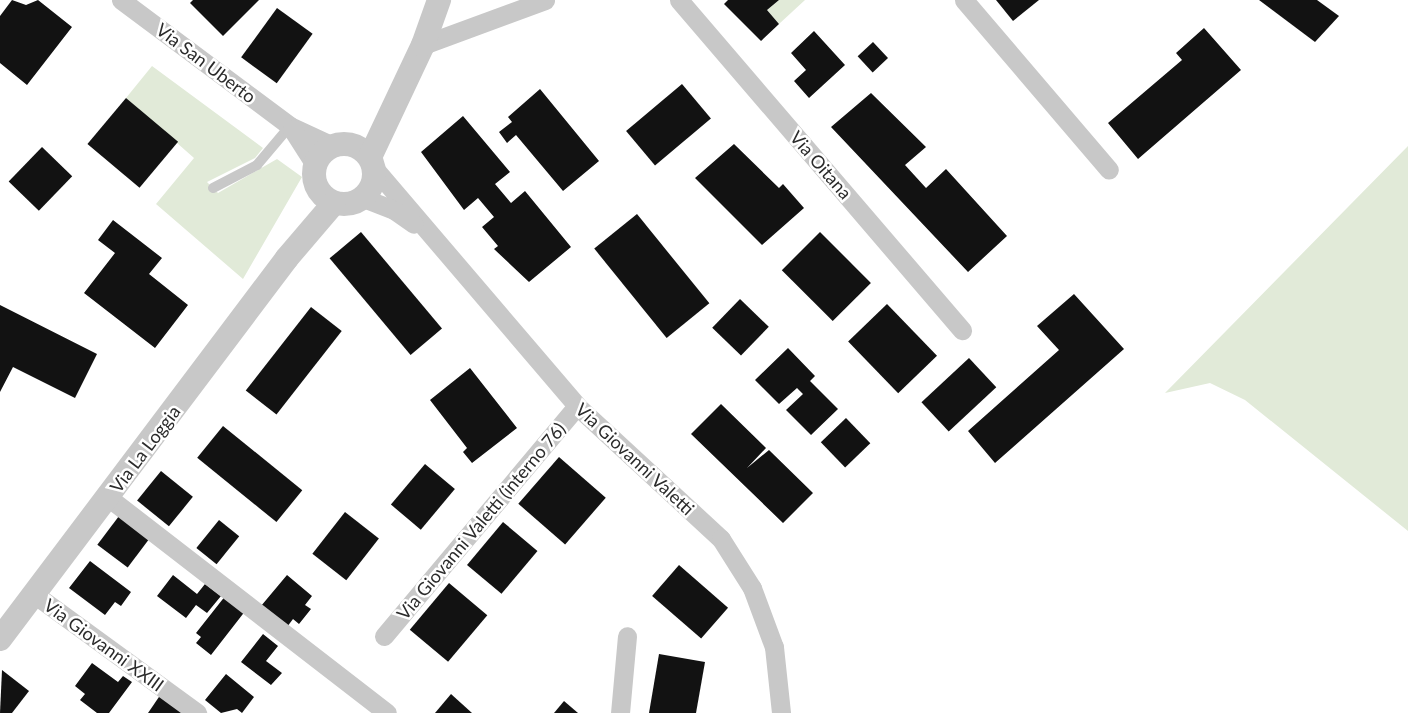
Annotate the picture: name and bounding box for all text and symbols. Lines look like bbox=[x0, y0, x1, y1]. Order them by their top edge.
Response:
street label: Via San Uberto bbox=[152, 19, 260, 107]
street label: Via Oitana bbox=[786, 127, 856, 203]
street label: Via Giovanni Valetti bbox=[571, 398, 699, 520]
street label: Via La Loggia bbox=[105, 401, 185, 497]
street label: Via Giovanni Valetti (interno 76) bbox=[392, 418, 570, 624]
street label: Via Giovanni XXIII bbox=[40, 594, 168, 696]

